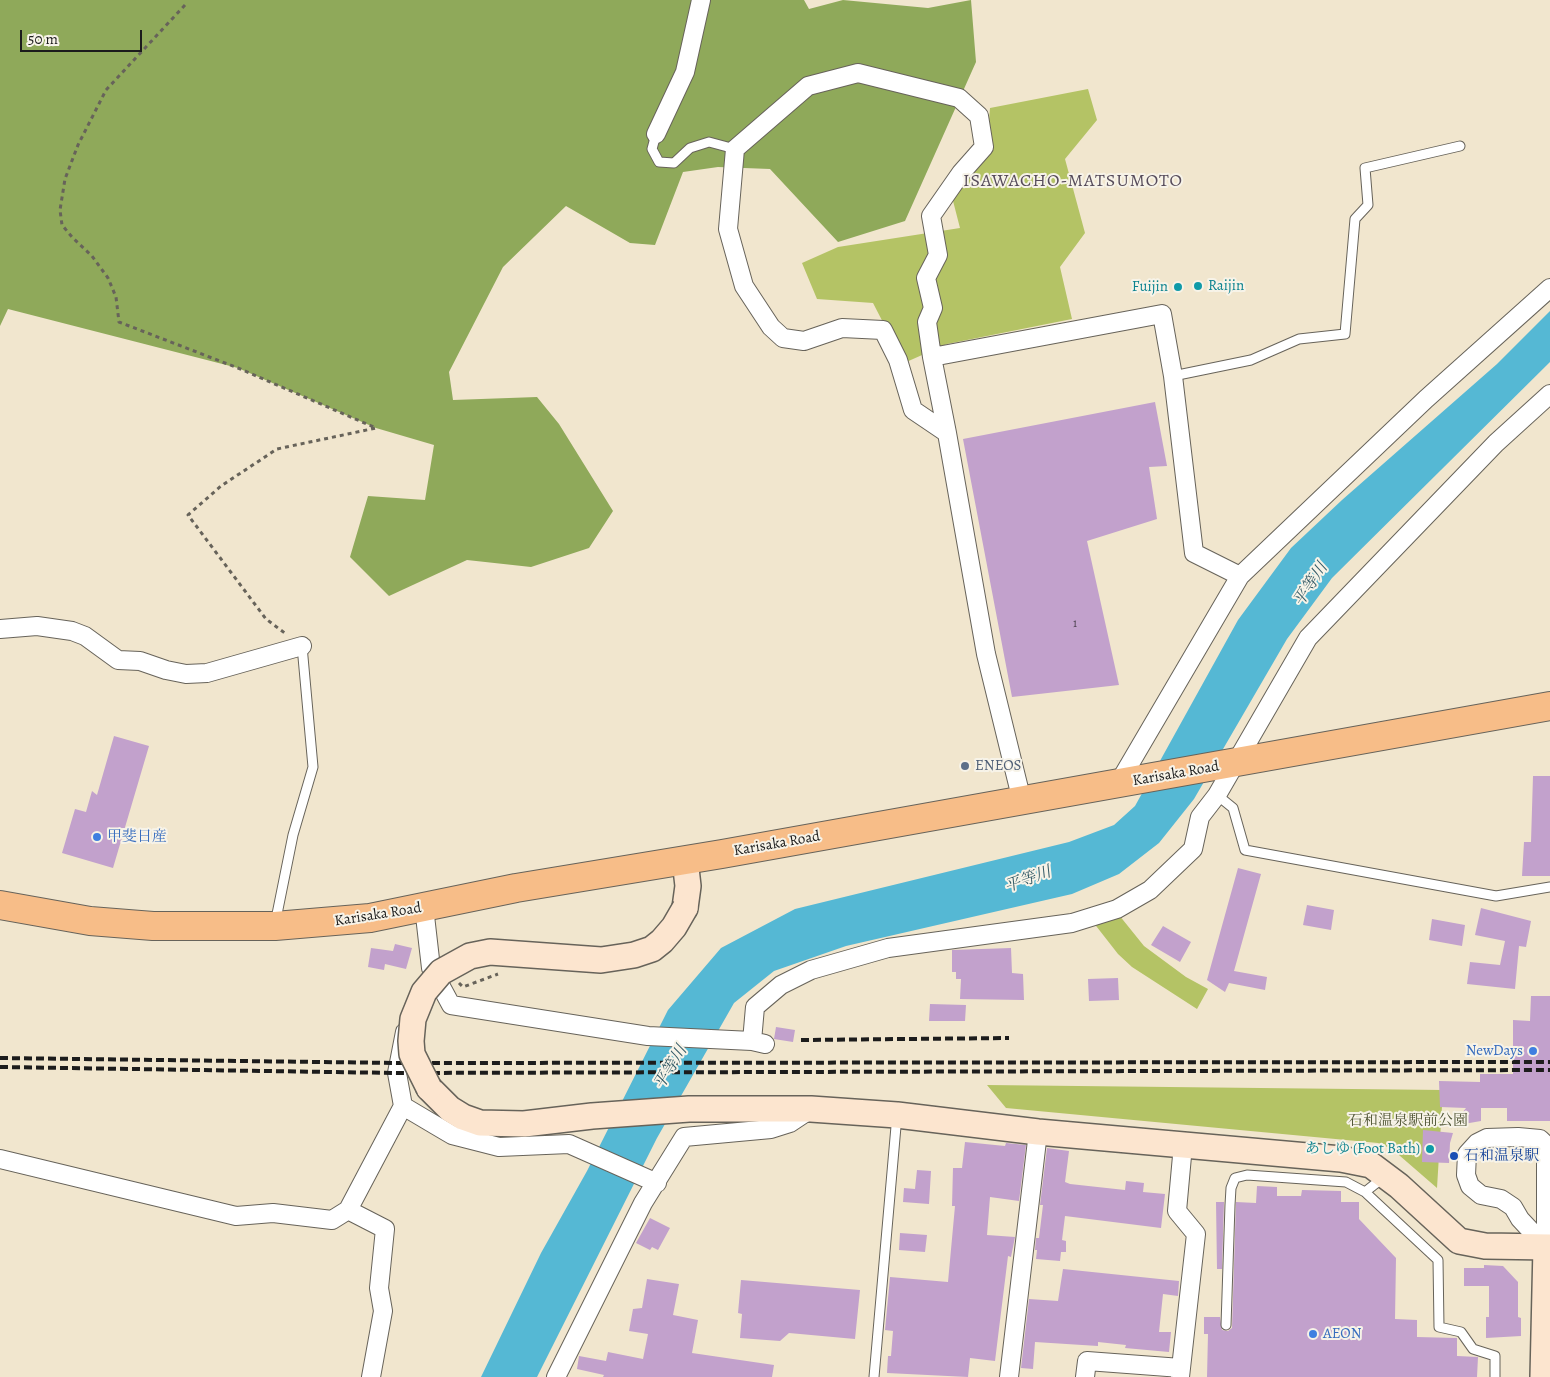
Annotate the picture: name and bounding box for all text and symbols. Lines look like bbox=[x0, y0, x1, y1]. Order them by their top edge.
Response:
scale bar bbox=[22, 20, 145, 52]
text: 50 m bbox=[28, 29, 58, 49]
district label: ISAWACHO-MATSUMOTO bbox=[961, 171, 1185, 193]
place label: Raijin bbox=[1208, 277, 1244, 295]
place label: Fuijin bbox=[1132, 278, 1168, 296]
marker: Raijin bbox=[1192, 280, 1204, 292]
marker: Fuijin bbox=[1172, 281, 1184, 293]
water label: 平等川 bbox=[1290, 560, 1332, 610]
house number: 1 bbox=[1073, 617, 1077, 631]
place label: ENEOS bbox=[975, 757, 1022, 775]
street label: Karisaka Road bbox=[1131, 758, 1221, 790]
marker: ENEOS bbox=[959, 760, 971, 772]
place label: 甲斐日産 bbox=[107, 828, 167, 846]
street label: Karisaka Road bbox=[732, 828, 822, 860]
marker: 甲斐日産 bbox=[91, 831, 103, 843]
water label: 平等川 bbox=[1002, 863, 1054, 897]
street label: Karisaka Road bbox=[333, 899, 423, 931]
water label: 平等川 bbox=[650, 1042, 692, 1094]
place label: NewDays bbox=[1466, 1042, 1523, 1060]
marker: NewDays bbox=[1527, 1045, 1539, 1057]
park label: 石和温泉駅前公園 bbox=[1348, 1112, 1468, 1130]
place label: あしゆ (Foot Bath) bbox=[1305, 1140, 1420, 1158]
marker: あしゆ (Foot Bath) bbox=[1424, 1143, 1436, 1155]
place label: 石和温泉駅 bbox=[1464, 1147, 1539, 1165]
marker: 石和温泉駅 bbox=[1448, 1150, 1460, 1162]
place label: AEON bbox=[1323, 1325, 1361, 1343]
marker: AEON bbox=[1307, 1328, 1319, 1340]

